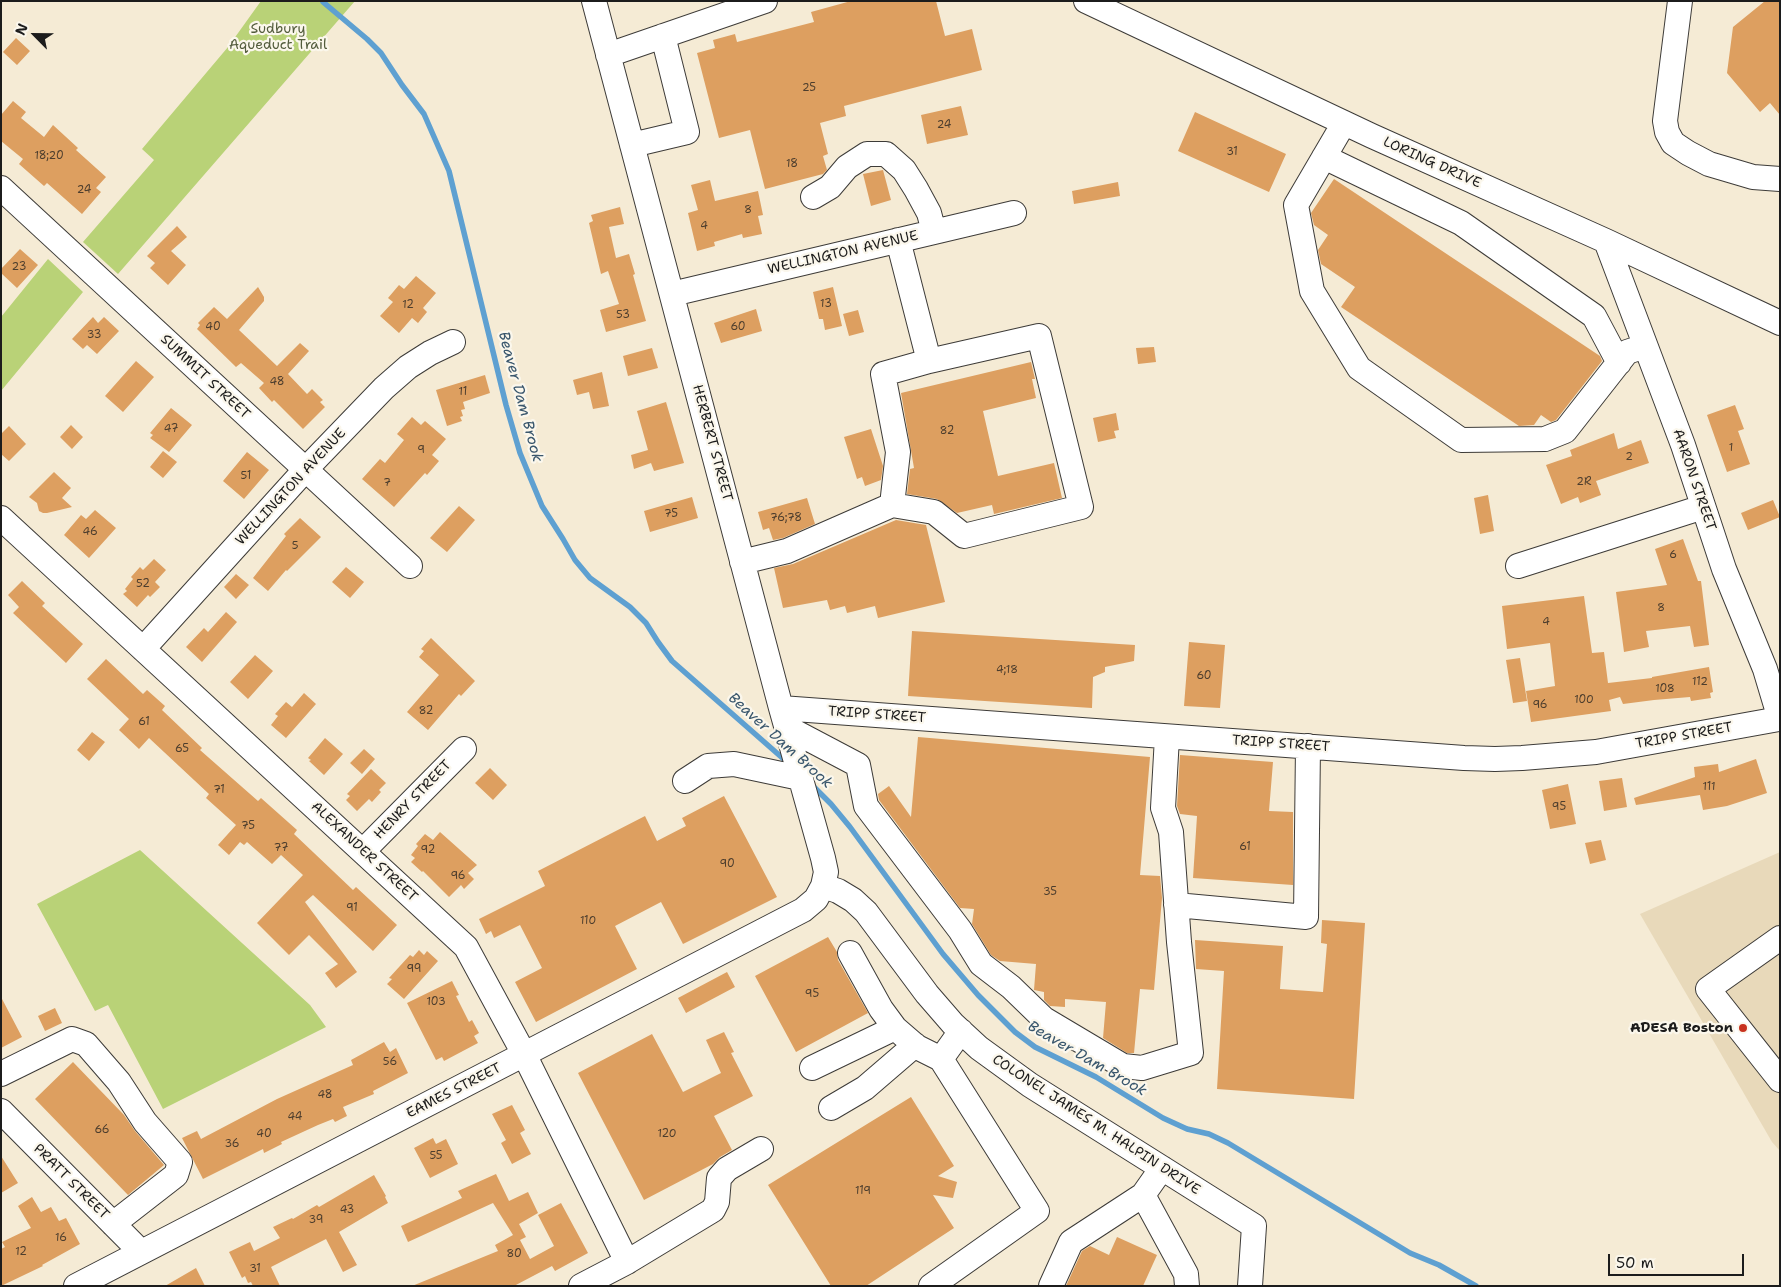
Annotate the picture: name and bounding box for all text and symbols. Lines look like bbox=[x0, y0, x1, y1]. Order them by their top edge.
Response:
north arrow bbox=[10, 10, 60, 60]
text: N bbox=[11, 21, 32, 38]
park label: Sudbury Aqueduct Trail bbox=[229, 21, 327, 54]
house number: 25 bbox=[802, 81, 816, 95]
house number: 24 bbox=[937, 118, 951, 132]
street label: LORING DRIVE bbox=[1380, 134, 1484, 192]
house number: 31 bbox=[1226, 145, 1238, 159]
house number: 18;20 bbox=[34, 149, 64, 163]
house number: 18 bbox=[786, 157, 798, 171]
house number: 24 bbox=[77, 183, 91, 197]
house number: 8 bbox=[744, 203, 752, 217]
house number: 4 bbox=[700, 219, 708, 233]
street label: WELLINGTON AVENUE bbox=[766, 228, 920, 278]
house number: 23 bbox=[12, 260, 26, 274]
house number: 13 bbox=[820, 297, 832, 311]
house number: 12 bbox=[402, 298, 414, 312]
house number: 53 bbox=[616, 308, 630, 322]
house number: 40 bbox=[205, 320, 221, 334]
house number: 60 bbox=[730, 320, 746, 334]
house number: 33 bbox=[87, 328, 101, 342]
water label: Beaver Dam Brook bbox=[494, 330, 546, 464]
street label: SUMMIT STREET bbox=[157, 331, 253, 423]
house number: 48 bbox=[269, 375, 285, 389]
street label: HERBERT STREET bbox=[688, 383, 736, 503]
house number: 11 bbox=[459, 385, 467, 399]
house number: 47 bbox=[164, 422, 178, 436]
house number: 82 bbox=[940, 424, 954, 438]
street label: WELLINGTON AVENUE bbox=[232, 425, 350, 549]
street label: AARON STREET bbox=[1669, 427, 1719, 533]
house number: 1 bbox=[1729, 441, 1733, 455]
house number: 9 bbox=[417, 443, 425, 457]
house number: 2 bbox=[1625, 450, 1633, 464]
house number: 51 bbox=[241, 469, 251, 483]
house number: 2R bbox=[1576, 475, 1592, 489]
house number: 7 bbox=[383, 476, 391, 490]
house number: 75 bbox=[664, 507, 678, 521]
house number: 76;78 bbox=[770, 511, 802, 525]
house number: 46 bbox=[82, 525, 98, 539]
house number: 5 bbox=[292, 539, 298, 553]
house number: 6 bbox=[1669, 548, 1677, 562]
house number: 52 bbox=[136, 577, 150, 591]
house number: 8 bbox=[1657, 601, 1665, 615]
house number: 4 bbox=[1542, 615, 1550, 629]
house number: 4;18 bbox=[996, 663, 1018, 677]
house number: 60 bbox=[1196, 669, 1212, 683]
house number: 112 bbox=[1692, 675, 1708, 689]
house number: 108 bbox=[1655, 682, 1675, 696]
water label: Beaver Dam Brook bbox=[724, 689, 836, 793]
house number: 100 bbox=[1574, 693, 1594, 707]
house number: 96 bbox=[1532, 698, 1548, 712]
street label: TRIPP STREET bbox=[827, 703, 927, 727]
house number: 82 bbox=[419, 704, 433, 718]
house number: 61 bbox=[138, 715, 150, 729]
street label: TRIPP STREET bbox=[1634, 719, 1734, 753]
street label: TRIPP STREET bbox=[1231, 732, 1331, 756]
house number: 65 bbox=[175, 742, 189, 756]
street label: HENRY STREET bbox=[371, 757, 455, 843]
house number: 111 bbox=[1702, 780, 1716, 794]
house number: 71 bbox=[213, 783, 225, 797]
street label: ALEXANDER STREET bbox=[307, 798, 421, 906]
house number: 95 bbox=[1552, 800, 1566, 814]
house number: 75 bbox=[241, 819, 255, 833]
house number: 61 bbox=[1239, 840, 1251, 854]
house number: 77 bbox=[274, 841, 288, 855]
house number: 92 bbox=[421, 843, 435, 857]
house number: 90 bbox=[719, 857, 735, 871]
house number: 96 bbox=[450, 869, 466, 883]
house number: 35 bbox=[1043, 885, 1057, 899]
house number: 91 bbox=[346, 901, 358, 915]
house number: 110 bbox=[580, 914, 596, 928]
house number: 99 bbox=[407, 962, 421, 976]
house number: 95 bbox=[805, 987, 819, 1001]
house number: 103 bbox=[426, 995, 446, 1009]
water label: Beaver Dam Brook bbox=[1024, 1018, 1150, 1100]
place label: ADESA Boston bbox=[1630, 1020, 1733, 1036]
marker: ADESA Boston bbox=[1737, 1022, 1749, 1034]
street label: COLONEL JAMES M. HALPIN DRIVE bbox=[989, 1051, 1203, 1199]
house number: 56 bbox=[383, 1055, 397, 1069]
street label: EAMES STREET bbox=[404, 1060, 504, 1122]
house number: 48 bbox=[317, 1088, 333, 1102]
house number: 44 bbox=[287, 1110, 303, 1124]
house number: 66 bbox=[94, 1123, 110, 1137]
house number: 40 bbox=[256, 1127, 272, 1141]
house number: 120 bbox=[657, 1127, 677, 1141]
house number: 36 bbox=[224, 1137, 240, 1151]
street label: PRATT STREET bbox=[30, 1141, 112, 1223]
house number: 55 bbox=[429, 1149, 443, 1163]
house number: 119 bbox=[855, 1184, 871, 1198]
house number: 43 bbox=[340, 1203, 354, 1217]
house number: 39 bbox=[309, 1213, 323, 1227]
house number: 16 bbox=[55, 1231, 67, 1245]
scale bar bbox=[1611, 1244, 1747, 1276]
house number: 12 bbox=[15, 1245, 27, 1259]
house number: 80 bbox=[506, 1247, 522, 1261]
text: 50 m bbox=[1616, 1253, 1654, 1273]
house number: 31 bbox=[249, 1262, 261, 1276]

